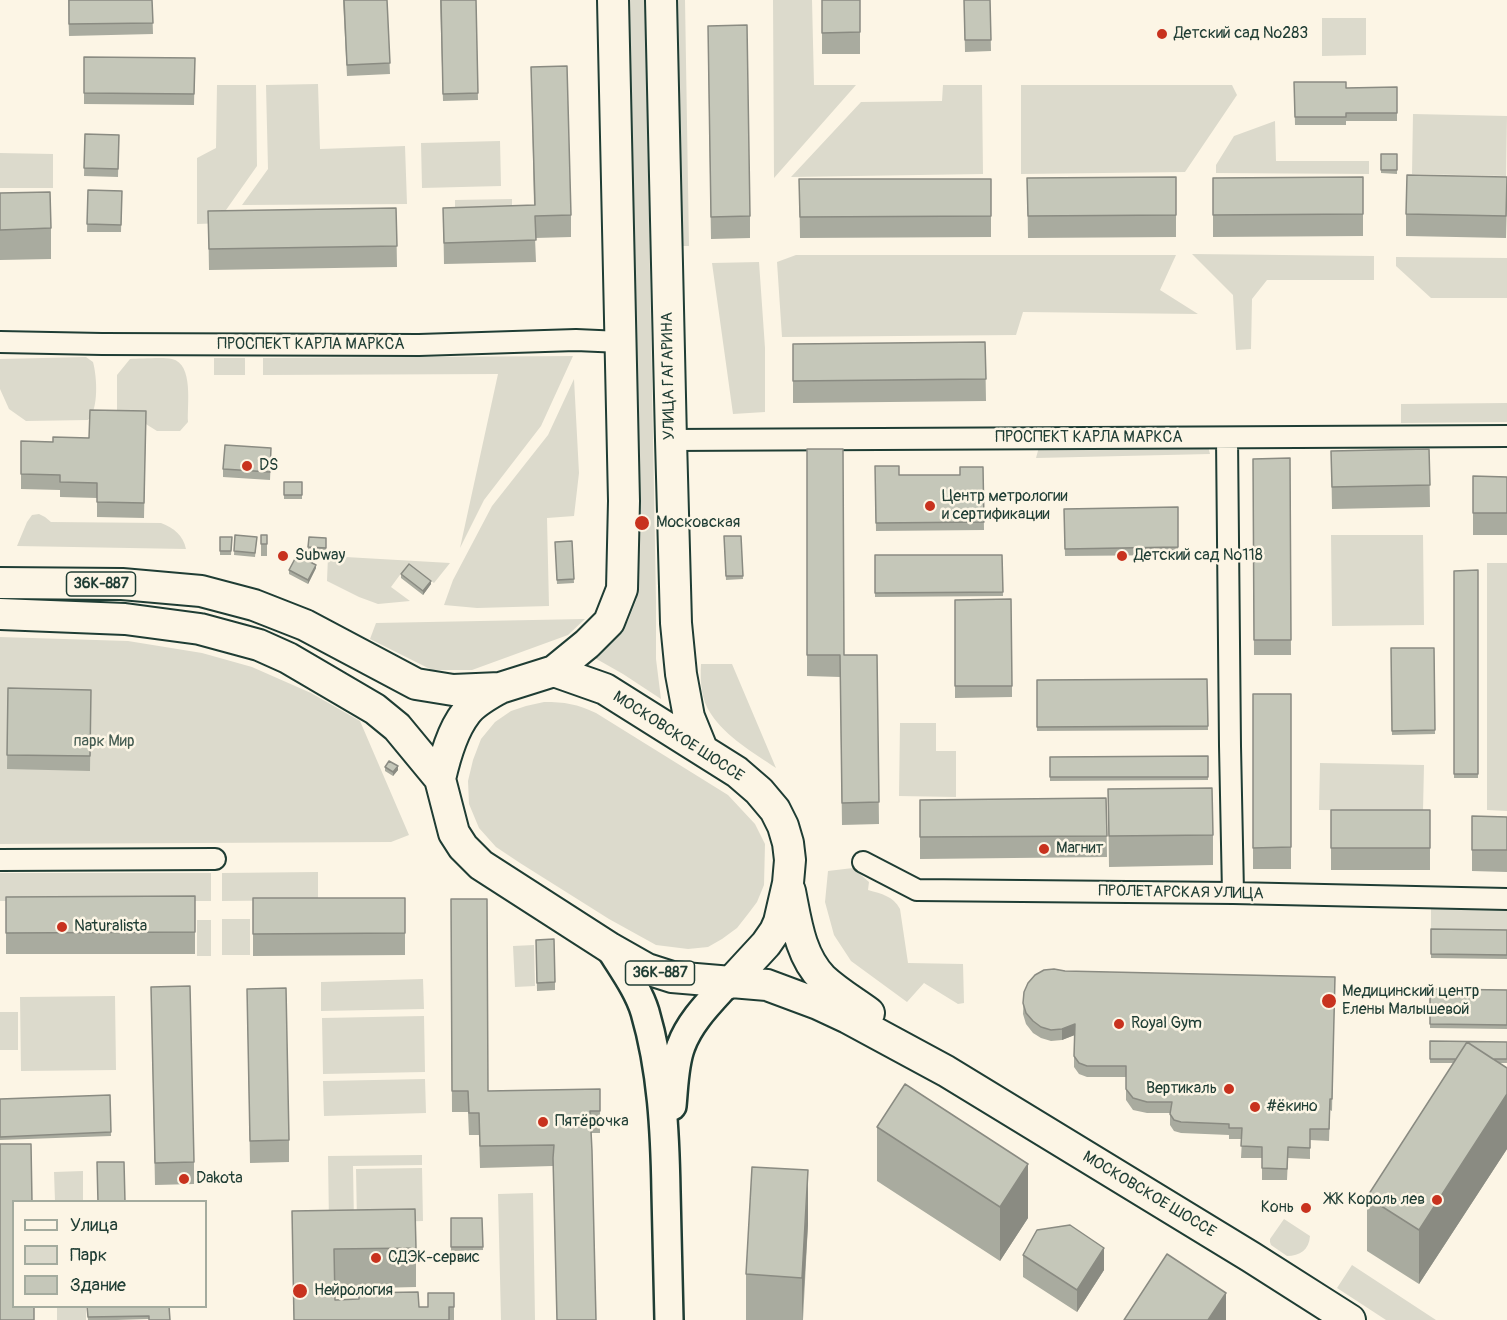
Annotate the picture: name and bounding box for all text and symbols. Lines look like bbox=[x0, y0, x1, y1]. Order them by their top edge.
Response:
place label: Детский сад №283 bbox=[1174, 24, 1308, 44]
marker: Детский сад №283 bbox=[1155, 27, 1169, 41]
street label: УЛИЦА ГАГАРИНА bbox=[658, 312, 680, 440]
street label: ПРОСПЕКТ КАРЛА МАРКСА bbox=[217, 335, 405, 355]
street label: ПРОСПЕКТ КАРЛА МАРКСА bbox=[995, 428, 1183, 448]
place label: DS bbox=[259, 456, 278, 476]
marker: DS bbox=[240, 459, 254, 473]
place label: Центр метрологии и сертификации bbox=[942, 487, 1068, 525]
marker: Центр метрологии и сертификации bbox=[923, 499, 937, 513]
place label: Московская bbox=[656, 513, 740, 533]
marker: Московская bbox=[633, 514, 651, 532]
place label: Subway bbox=[295, 546, 345, 566]
place label: Детский сад №118 bbox=[1134, 546, 1263, 566]
marker: Subway bbox=[276, 549, 290, 563]
marker: Детский сад №118 bbox=[1115, 549, 1129, 563]
road number: 36К-887 bbox=[66, 572, 136, 596]
street label: МОСКОВСКОЕ ШОССЕ bbox=[609, 687, 747, 787]
park label: парк Мир bbox=[73, 732, 135, 752]
place label: Магнит bbox=[1056, 839, 1104, 859]
marker: Магнит bbox=[1037, 842, 1051, 856]
street label: ПРОЛЕТАРСКАЯ УЛИЦА bbox=[1098, 882, 1264, 904]
place label: Naturalista bbox=[74, 917, 147, 937]
marker: Naturalista bbox=[55, 920, 69, 934]
road number: 36К-887 bbox=[626, 961, 694, 985]
place label: Медицинский центр Елены Малышевой bbox=[1342, 982, 1479, 1020]
marker: Медицинский центр Елены Малышевой bbox=[1320, 992, 1338, 1010]
place label: Royal Gym bbox=[1131, 1014, 1202, 1034]
marker: Royal Gym bbox=[1112, 1017, 1126, 1031]
place label: Вертикаль bbox=[1146, 1079, 1217, 1099]
marker: Вертикаль bbox=[1222, 1082, 1236, 1096]
place label: #ёкино bbox=[1267, 1097, 1318, 1117]
marker: #ёкино bbox=[1248, 1100, 1262, 1114]
place label: Пятёрочка bbox=[555, 1112, 629, 1132]
marker: Пятёрочка bbox=[536, 1115, 550, 1129]
street label: МОСКОВСКОЕ ШОССЕ bbox=[1079, 1148, 1219, 1242]
place label: Dakota bbox=[196, 1169, 243, 1189]
marker: Dakota bbox=[177, 1172, 191, 1186]
place label: ЖК Король лев bbox=[1325, 1190, 1425, 1210]
marker: ЖК Король лев bbox=[1430, 1193, 1444, 1207]
place label: Конь bbox=[1261, 1198, 1294, 1218]
legend bbox=[12, 1200, 207, 1308]
marker: Конь bbox=[1299, 1201, 1313, 1215]
text: Улица bbox=[70, 1214, 118, 1237]
text: Парк bbox=[70, 1244, 107, 1267]
place label: СДЭК-сервис bbox=[388, 1248, 480, 1268]
marker: СДЭК-сервис bbox=[369, 1251, 383, 1265]
text: Здание bbox=[70, 1274, 126, 1297]
place label: Нейрология bbox=[314, 1281, 393, 1301]
marker: Нейрология bbox=[291, 1282, 309, 1300]

